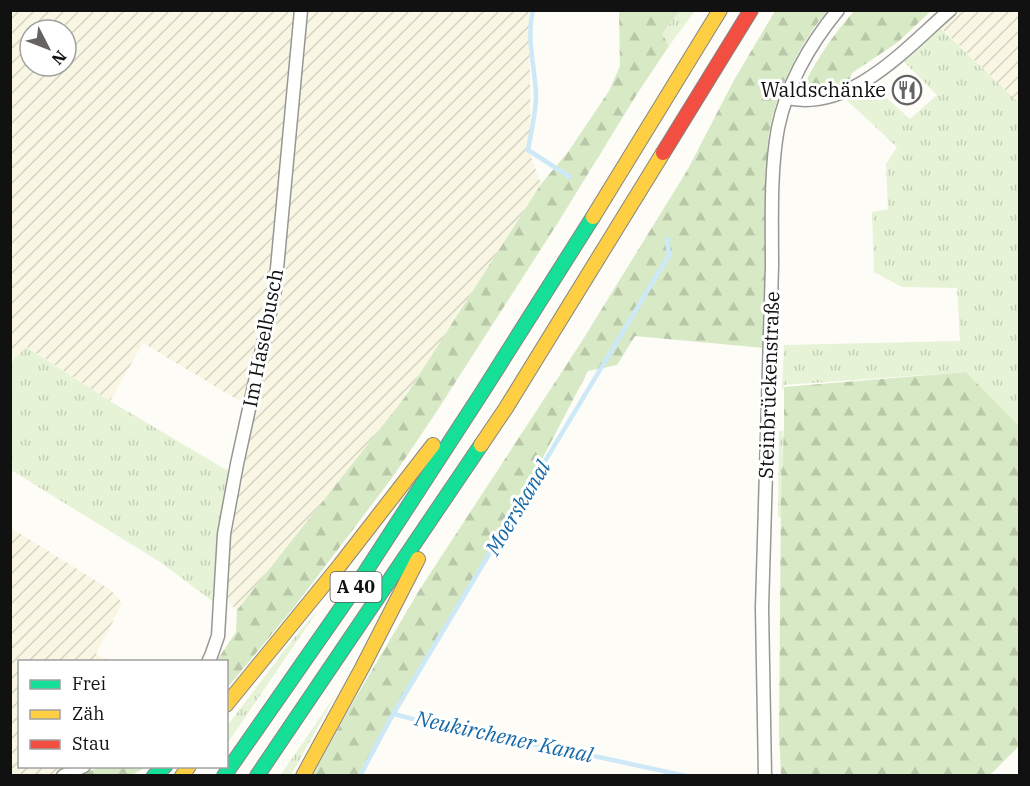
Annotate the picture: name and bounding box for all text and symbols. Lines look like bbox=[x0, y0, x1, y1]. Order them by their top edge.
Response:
north arrow bbox=[18, 18, 78, 78]
text: N bbox=[47, 47, 71, 69]
restaurant icon: Waldschänke bbox=[891, 74, 923, 106]
place label: Waldschänke bbox=[760, 76, 886, 103]
street label: Im Haselbusch bbox=[236, 266, 289, 410]
street label: Steinbrückenstraße bbox=[752, 291, 785, 479]
water label: Moerskanal bbox=[478, 454, 557, 561]
road number: A 40 bbox=[330, 572, 382, 602]
legend bbox=[18, 660, 228, 768]
text: Frei bbox=[72, 672, 106, 695]
text: Zäh bbox=[72, 702, 105, 725]
water label: Neukirchener Kanal bbox=[412, 703, 597, 769]
text: Stau bbox=[72, 732, 110, 755]

